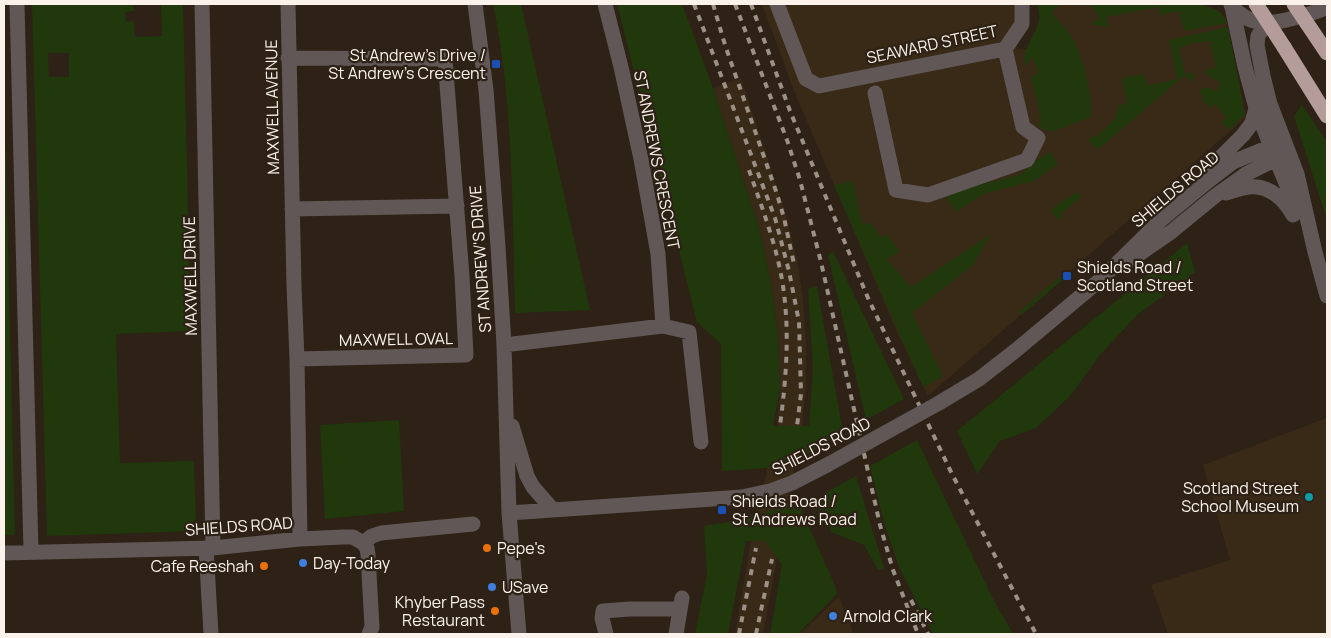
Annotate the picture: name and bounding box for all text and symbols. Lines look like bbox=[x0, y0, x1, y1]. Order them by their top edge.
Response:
street label: SEAWARD STREET bbox=[865, 19, 1000, 69]
street label: MAXWELL AVENUE bbox=[260, 39, 284, 175]
place label: St Andrew's Drive / St Andrew's Crescent bbox=[328, 44, 486, 84]
marker: St Andrew's Drive / St Andrew's Crescent bbox=[490, 58, 502, 70]
street label: ST ANDREWS CRESCENT bbox=[629, 69, 685, 252]
street label: SHIELDS ROAD bbox=[1127, 146, 1224, 232]
street label: ST ANDREW'S DRIVE bbox=[464, 185, 496, 333]
street label: MAXWELL DRIVE bbox=[178, 216, 202, 336]
place label: Shields Road / Scotland Street bbox=[1077, 256, 1193, 296]
marker: Shields Road / Scotland Street bbox=[1061, 270, 1073, 282]
street label: MAXWELL OVAL bbox=[339, 327, 453, 351]
street label: SHIELDS ROAD bbox=[768, 412, 874, 480]
place label: Scotland Street School Museum bbox=[1181, 477, 1299, 517]
place label: Shields Road / St Andrews Road bbox=[732, 490, 857, 530]
marker: Scotland Street School Museum bbox=[1303, 491, 1315, 503]
marker: Shields Road / St Andrews Road bbox=[716, 504, 728, 516]
street label: SHIELDS ROAD bbox=[184, 511, 294, 541]
place label: Pepe's bbox=[497, 537, 545, 559]
marker: Pepe's bbox=[481, 542, 493, 554]
place label: Day-Today bbox=[313, 552, 391, 574]
place label: Cafe Reeshah bbox=[151, 555, 254, 577]
marker: Day-Today bbox=[297, 557, 309, 569]
marker: Cafe Reeshah bbox=[258, 560, 270, 572]
place label: USave bbox=[502, 576, 548, 598]
marker: USave bbox=[486, 581, 498, 593]
place label: Khyber Pass Restaurant bbox=[395, 591, 485, 631]
marker: Khyber Pass Restaurant bbox=[489, 605, 501, 617]
place label: Arnold Clark bbox=[843, 605, 933, 627]
marker: Arnold Clark bbox=[827, 610, 839, 622]

